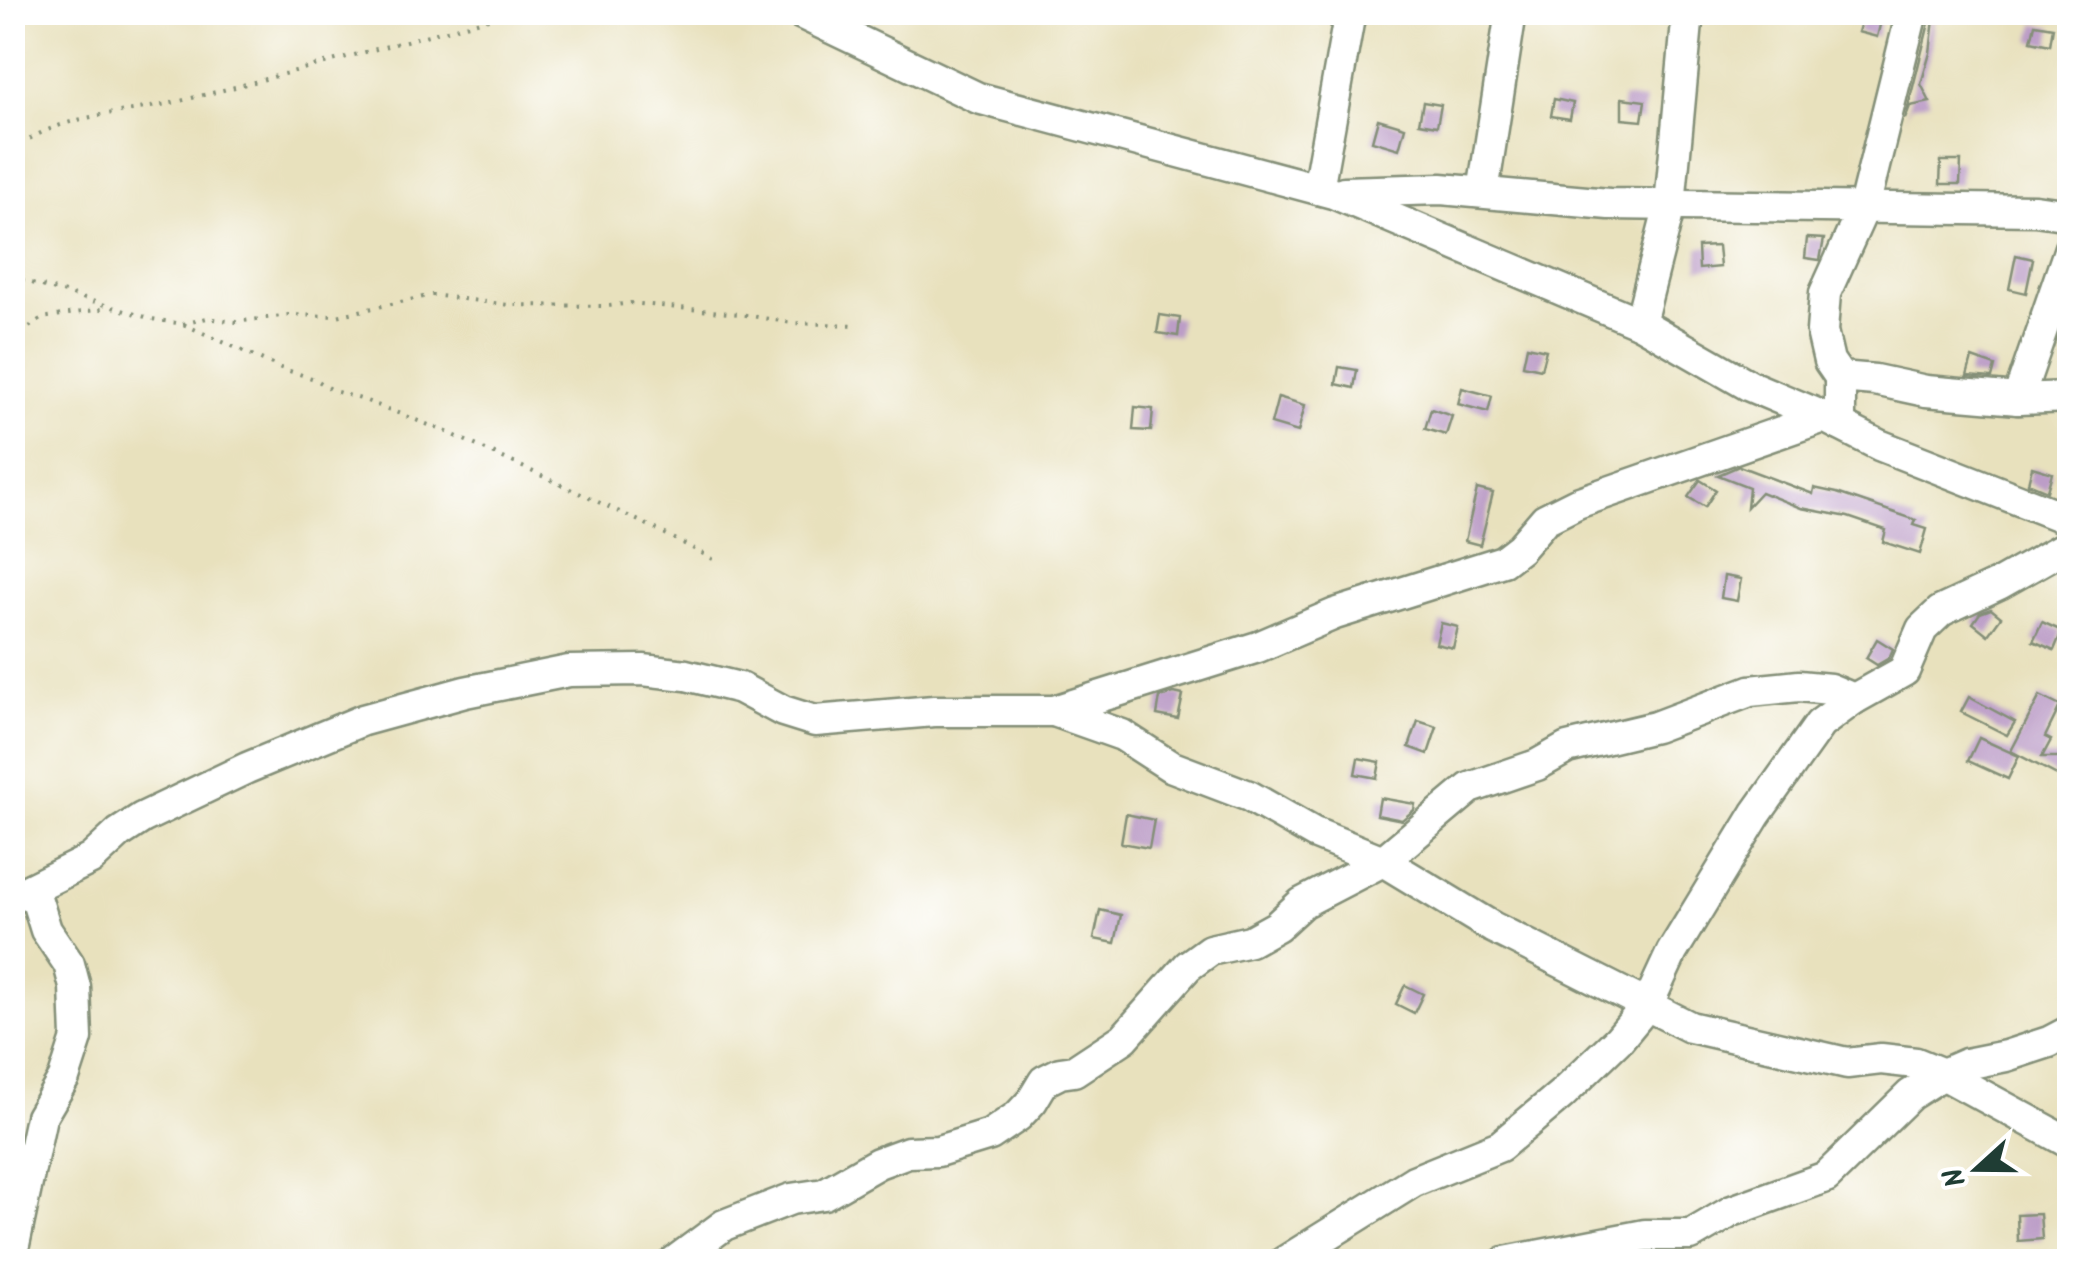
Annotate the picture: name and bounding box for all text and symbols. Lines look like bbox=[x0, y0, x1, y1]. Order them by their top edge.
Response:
north arrow bbox=[1927, 1119, 2027, 1219]
text: N bbox=[1932, 1160, 1980, 1193]

